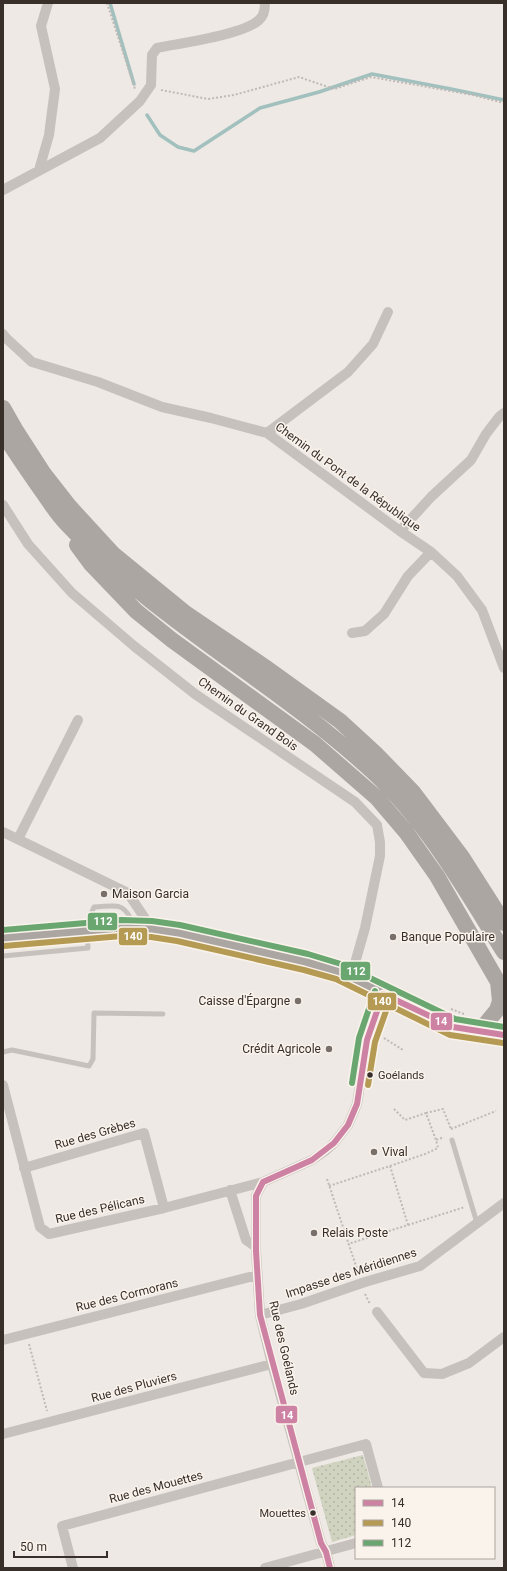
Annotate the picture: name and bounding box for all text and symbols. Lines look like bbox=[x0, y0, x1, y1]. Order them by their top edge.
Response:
street label: Chemin du Pont de la République bbox=[273, 420, 423, 534]
street label: Chemin du Grand Bois bbox=[195, 674, 301, 754]
place label: Maison Garcia bbox=[112, 887, 189, 901]
marker: Maison Garcia bbox=[99, 889, 109, 899]
line badge: 112 bbox=[87, 912, 118, 931]
text: 112 bbox=[94, 915, 112, 928]
line badge: 140 bbox=[118, 927, 148, 946]
text: 140 bbox=[124, 930, 142, 943]
place label: Banque Populaire bbox=[401, 930, 495, 944]
marker: Banque Populaire bbox=[388, 932, 398, 942]
line badge: 112 bbox=[340, 961, 371, 981]
text: 112 bbox=[347, 965, 365, 978]
line badge: 140 bbox=[367, 992, 397, 1011]
place label: Caisse d'Épargne bbox=[198, 993, 290, 1008]
text: 140 bbox=[373, 995, 391, 1008]
marker: Caisse d'Épargne bbox=[293, 996, 303, 1006]
line badge: 14 bbox=[430, 1012, 453, 1031]
text: 14 bbox=[435, 1015, 448, 1028]
place label: Crédit Agricole bbox=[242, 1042, 321, 1056]
marker: Crédit Agricole bbox=[324, 1044, 334, 1054]
place label: Goélands bbox=[378, 1069, 425, 1082]
marker: Goélands bbox=[365, 1070, 375, 1080]
street label: Rue des Grèbes bbox=[53, 1116, 137, 1152]
place label: Vival bbox=[382, 1145, 408, 1159]
marker: Vival bbox=[369, 1147, 379, 1157]
street label: Rue des Pélicans bbox=[54, 1192, 146, 1226]
place label: Relais Poste bbox=[322, 1226, 388, 1240]
marker: Relais Poste bbox=[309, 1228, 319, 1238]
street label: Impasse des Méridiennes bbox=[284, 1245, 418, 1301]
street label: Rue des Cormorans bbox=[74, 1276, 180, 1314]
street label: Rue des Goélands bbox=[266, 1300, 302, 1396]
street label: Rue des Pluviers bbox=[90, 1369, 178, 1405]
line badge: 14 bbox=[275, 1405, 298, 1424]
text: 14 bbox=[281, 1409, 294, 1422]
street label: Rue des Mouettes bbox=[108, 1468, 204, 1506]
legend bbox=[355, 1487, 495, 1559]
text: 14 bbox=[391, 1496, 405, 1510]
place label: Mouettes bbox=[260, 1507, 306, 1520]
marker: Mouettes bbox=[308, 1508, 318, 1518]
text: 140 bbox=[391, 1516, 411, 1530]
scale bar bbox=[14, 1533, 107, 1559]
text: 112 bbox=[391, 1536, 411, 1550]
text: 50 m bbox=[20, 1540, 47, 1554]

